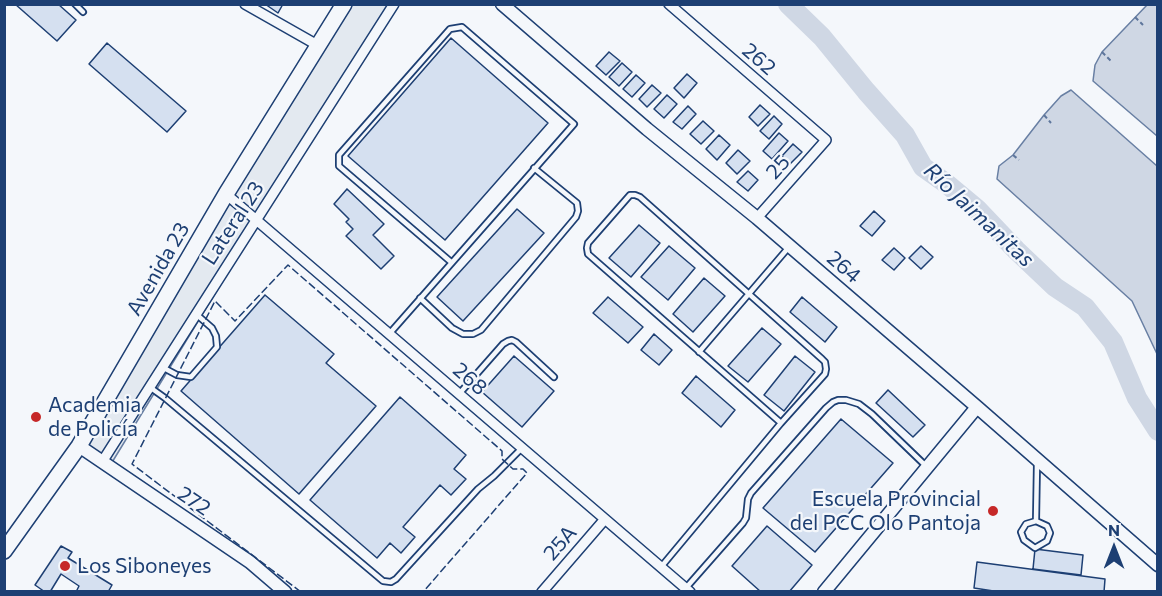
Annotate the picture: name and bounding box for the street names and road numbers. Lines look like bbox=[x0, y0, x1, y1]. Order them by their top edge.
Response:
street label: 262 bbox=[737, 38, 781, 80]
street label: 25 bbox=[761, 150, 795, 184]
street label: Lateral 23 bbox=[197, 176, 269, 270]
street label: Avenida 23 bbox=[121, 218, 195, 320]
street label: 264 bbox=[822, 245, 866, 289]
street label: 268 bbox=[448, 357, 492, 401]
street label: 272 bbox=[173, 481, 215, 521]
street label: 25A bbox=[538, 520, 582, 566]

